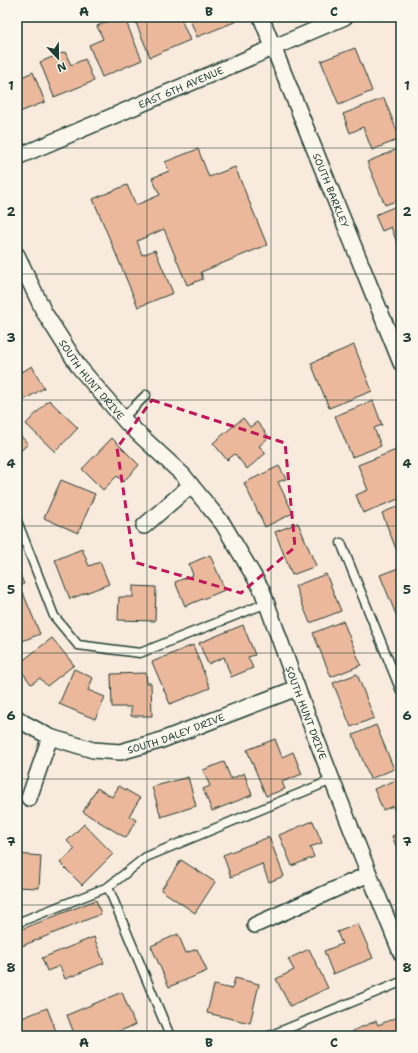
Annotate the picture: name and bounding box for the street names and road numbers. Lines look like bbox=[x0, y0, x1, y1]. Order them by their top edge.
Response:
street label: EAST 6TH AVENUE bbox=[136, 64, 225, 111]
street label: SOUTH BARKLEY bbox=[310, 151, 352, 230]
street label: SOUTH HUNT DRIVE bbox=[56, 337, 127, 423]
street label: SOUTH HUNT DRIVE bbox=[283, 664, 330, 762]
street label: SOUTH DALEY DRIVE bbox=[126, 710, 226, 757]

